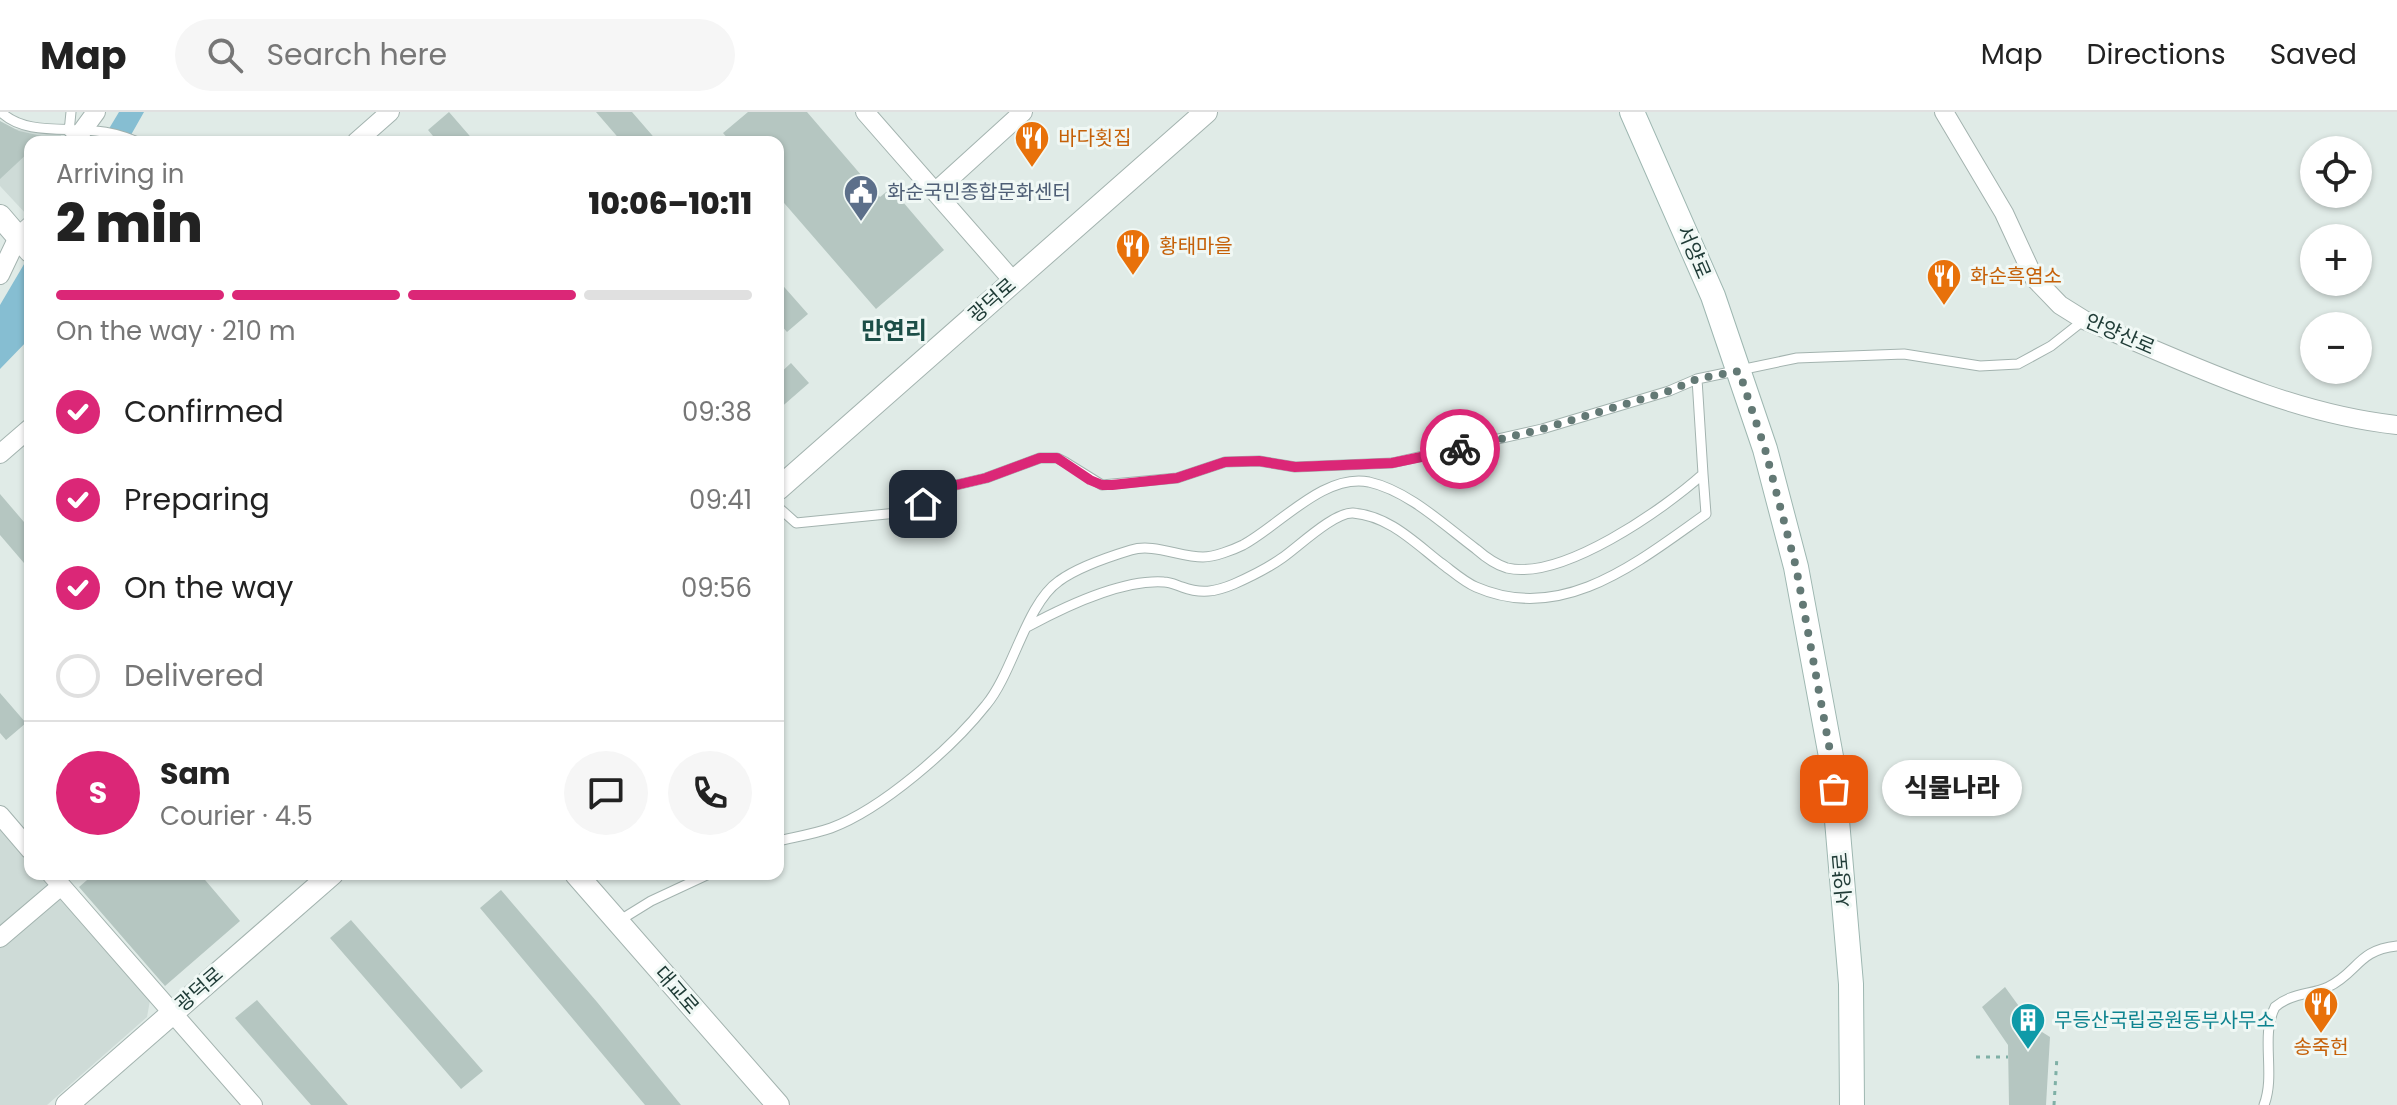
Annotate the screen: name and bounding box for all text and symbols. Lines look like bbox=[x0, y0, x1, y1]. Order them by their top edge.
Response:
search box bbox=[175, 19, 735, 91]
text: Map bbox=[40, 29, 127, 82]
icon: search bbox=[203, 33, 247, 77]
text: Search here bbox=[267, 33, 447, 76]
text: Map bbox=[1981, 35, 2043, 74]
text: Directions bbox=[2087, 35, 2226, 74]
text: Saved bbox=[2270, 35, 2357, 74]
restaurant icon: 바다횟집 bbox=[1013, 119, 1051, 169]
place label: 바다횟집 bbox=[1058, 124, 1132, 152]
map controls bbox=[2300, 136, 2372, 384]
button: locate bbox=[2300, 136, 2372, 208]
text: Arriving in bbox=[56, 156, 185, 192]
public building icon: 화순국민종합문화센터 bbox=[842, 173, 880, 223]
place label: 화순국민종합문화센터 bbox=[887, 178, 1071, 206]
text: 10:06–10:11 bbox=[589, 182, 752, 225]
text: 2 min bbox=[56, 187, 203, 260]
street label: 서양로 bbox=[1670, 221, 1718, 283]
button: + bbox=[2300, 224, 2372, 296]
restaurant icon: 황태마을 bbox=[1114, 227, 1152, 277]
place label: 황태마을 bbox=[1159, 232, 1233, 260]
restaurant icon: 화순흑염소 bbox=[1925, 257, 1963, 307]
place label: 화순흑염소 bbox=[1970, 262, 2062, 290]
street label: 광덕로 bbox=[962, 271, 1022, 329]
street label: 안양산로 bbox=[2081, 307, 2159, 361]
button: − bbox=[2300, 312, 2372, 384]
text: On the way · 210 m bbox=[56, 313, 295, 349]
district label: 만연리 bbox=[861, 314, 927, 347]
icon: check bbox=[56, 390, 100, 434]
text: Confirmed bbox=[124, 390, 284, 433]
text: 09:38 bbox=[682, 394, 752, 430]
courier bbox=[1420, 409, 1500, 489]
icon: bike bbox=[1438, 427, 1482, 471]
pin bbox=[889, 470, 957, 538]
icon: check bbox=[56, 478, 100, 522]
text: Preparing bbox=[124, 478, 270, 521]
text: 09:41 bbox=[689, 482, 752, 518]
icon: home bbox=[901, 482, 945, 526]
icon: check bbox=[56, 566, 100, 610]
text: On the way bbox=[124, 566, 293, 609]
text: 09:56 bbox=[681, 570, 752, 606]
text: Delivered bbox=[124, 654, 264, 697]
button: chat bbox=[564, 751, 648, 835]
button: phone bbox=[668, 751, 752, 835]
text: Sam bbox=[160, 752, 231, 795]
pin bbox=[1800, 755, 1868, 823]
callout: 식물나라 bbox=[1882, 761, 2022, 817]
icon: bag bbox=[1812, 767, 1856, 811]
text: 식물나라 bbox=[1904, 770, 2000, 806]
text: S bbox=[89, 771, 107, 814]
text: Courier · 4.5 bbox=[160, 798, 313, 834]
street label: 서양로 bbox=[1826, 851, 1858, 909]
street label: 광덕로 bbox=[169, 960, 229, 1018]
street label: 대교로 bbox=[648, 960, 706, 1020]
restaurant icon: 송죽헌 bbox=[2302, 985, 2340, 1035]
building icon: 무등산국립공원동부사무소 bbox=[2009, 1001, 2047, 1051]
place label: 무등산국립공원동부사무소 bbox=[2054, 1006, 2275, 1034]
place label: 송죽헌 bbox=[2293, 1033, 2349, 1061]

